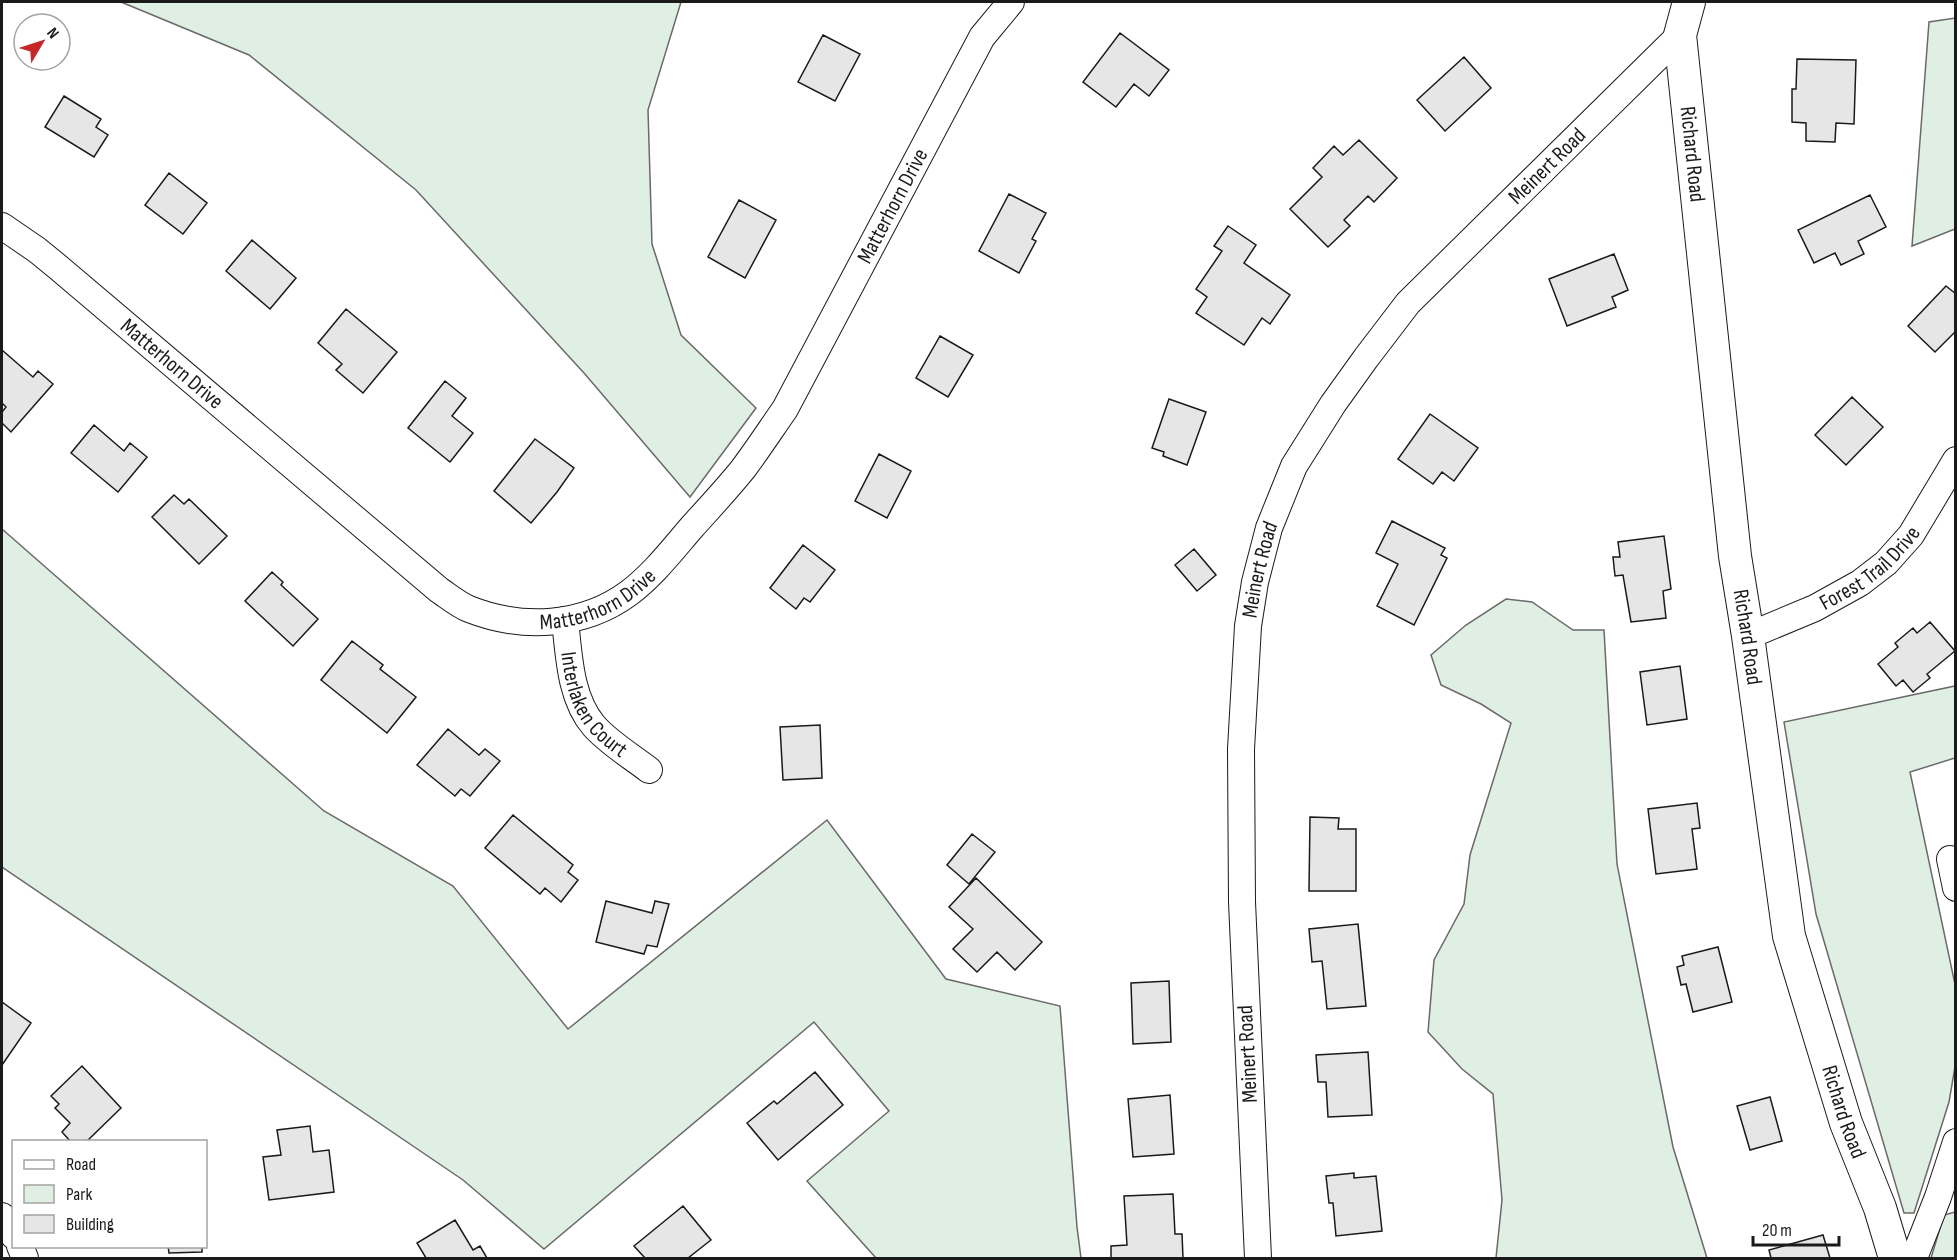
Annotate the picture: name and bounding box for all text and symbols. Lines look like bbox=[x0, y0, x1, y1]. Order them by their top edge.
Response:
north arrow bbox=[12, 12, 72, 72]
text: N bbox=[42, 24, 63, 43]
street label: Richard Road bbox=[1674, 105, 1711, 203]
street label: Meinert Road bbox=[1503, 122, 1591, 210]
street label: Matterhorn Drive bbox=[851, 144, 934, 268]
street label: Matterhorn Drive bbox=[115, 313, 229, 415]
street label: Meinert Road bbox=[1236, 517, 1284, 620]
street label: Forest Trail Drive bbox=[1815, 522, 1926, 616]
street label: Matterhorn Drive bbox=[539, 563, 662, 636]
street label: Richard Road bbox=[1727, 587, 1768, 686]
street label: Interlaken Court bbox=[555, 650, 633, 763]
street label: Meinert Road bbox=[1232, 1005, 1264, 1103]
street label: Richard Road bbox=[1816, 1062, 1872, 1162]
legend bbox=[12, 1140, 207, 1248]
text: Road bbox=[66, 1154, 96, 1175]
text: Park bbox=[66, 1184, 92, 1205]
scale bar bbox=[1753, 1209, 1838, 1247]
text: Building bbox=[66, 1214, 114, 1235]
text: 20 m bbox=[1762, 1220, 1792, 1241]

